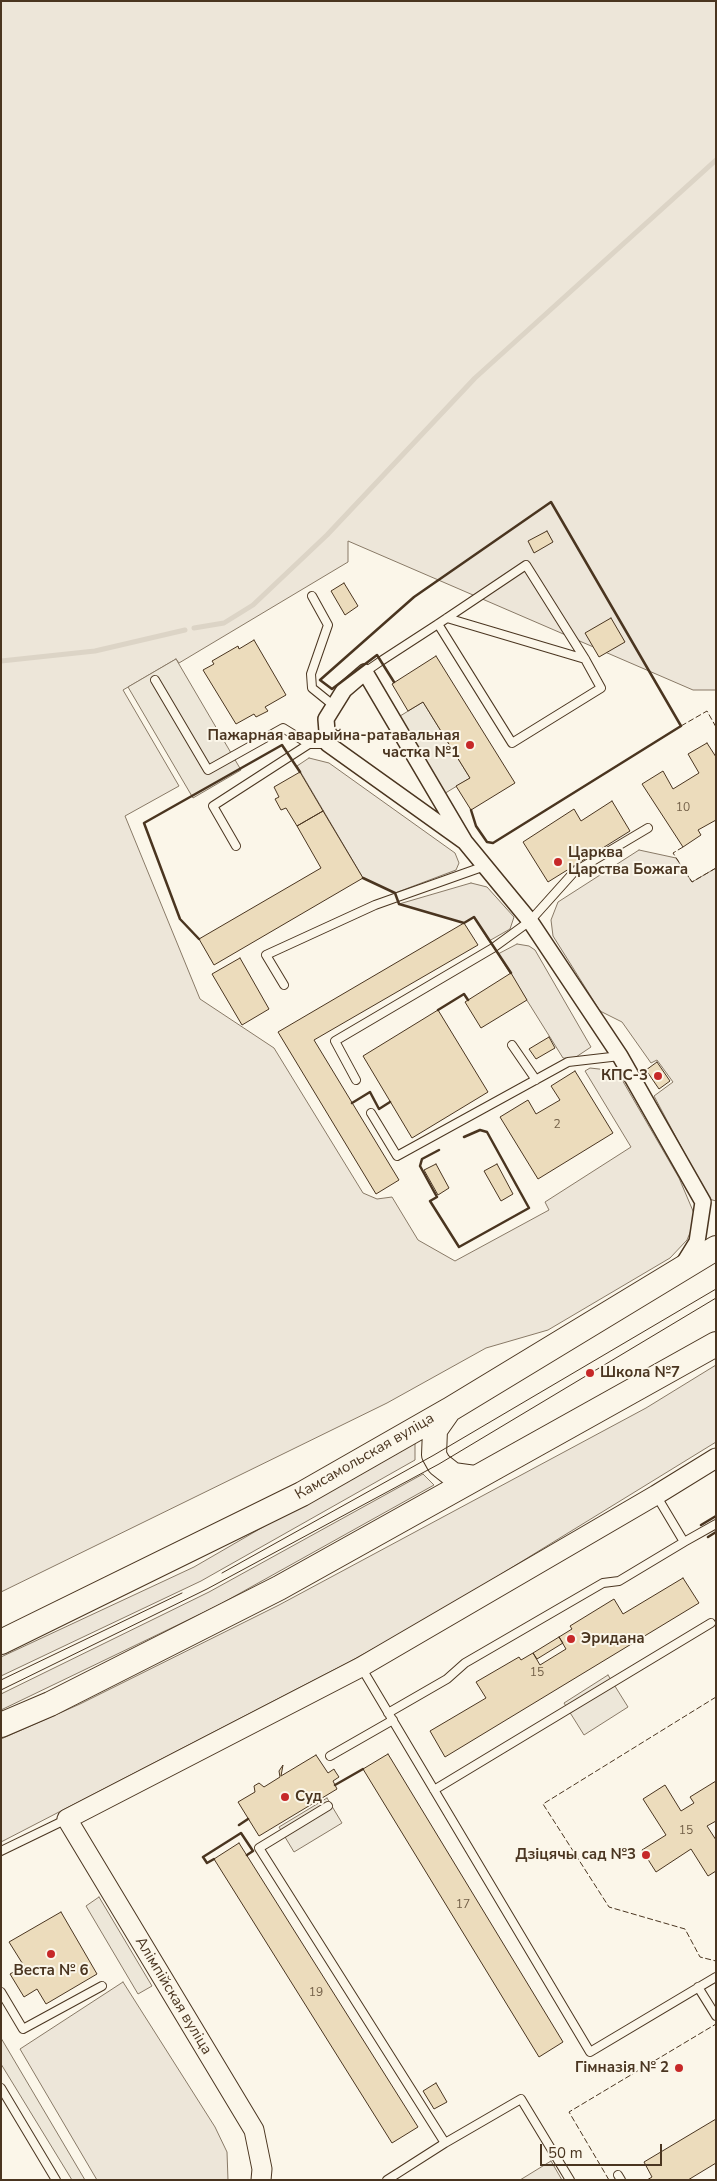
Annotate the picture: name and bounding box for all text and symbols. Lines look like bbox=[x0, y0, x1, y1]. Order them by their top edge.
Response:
place label: Пажарная аварыйна-ратавальная частка №1 bbox=[207, 727, 460, 762]
marker: Пажарная аварыйна-ратавальная частка №1 bbox=[464, 739, 476, 751]
house number: 10 bbox=[676, 801, 690, 815]
place label: Царква Царства Божага bbox=[568, 844, 688, 879]
marker: Царква Царства Божага bbox=[552, 856, 564, 868]
place label: КПС-3 bbox=[601, 1067, 648, 1085]
marker: КПС-3 bbox=[652, 1070, 664, 1082]
house number: 2 bbox=[553, 1118, 561, 1132]
place label: Школа №7 bbox=[600, 1364, 680, 1382]
marker: Школа №7 bbox=[584, 1367, 596, 1379]
street label: Камсамольская вуліца bbox=[292, 1410, 438, 1504]
place label: Эридана bbox=[581, 1630, 645, 1648]
marker: Эридана bbox=[565, 1633, 577, 1645]
house number: 15 bbox=[530, 1666, 544, 1680]
place label: Суд bbox=[295, 1788, 322, 1806]
marker: Суд bbox=[279, 1791, 291, 1803]
house number: 15 bbox=[679, 1824, 693, 1838]
place label: Дзіцячы сад №3 bbox=[516, 1846, 636, 1864]
marker: Дзіцячы сад №3 bbox=[640, 1849, 652, 1861]
house number: 17 bbox=[456, 1898, 470, 1912]
street label: Алімпійская вуліца bbox=[131, 1934, 215, 2058]
marker: Веста № 6 bbox=[45, 1948, 57, 1960]
place label: Веста № 6 bbox=[13, 1962, 89, 1980]
house number: 19 bbox=[309, 1986, 323, 2000]
place label: Гімназія № 2 bbox=[575, 2059, 669, 2077]
marker: Гімназія № 2 bbox=[673, 2062, 685, 2074]
scale bar bbox=[542, 2134, 664, 2166]
text: 50 m bbox=[548, 2143, 583, 2163]

